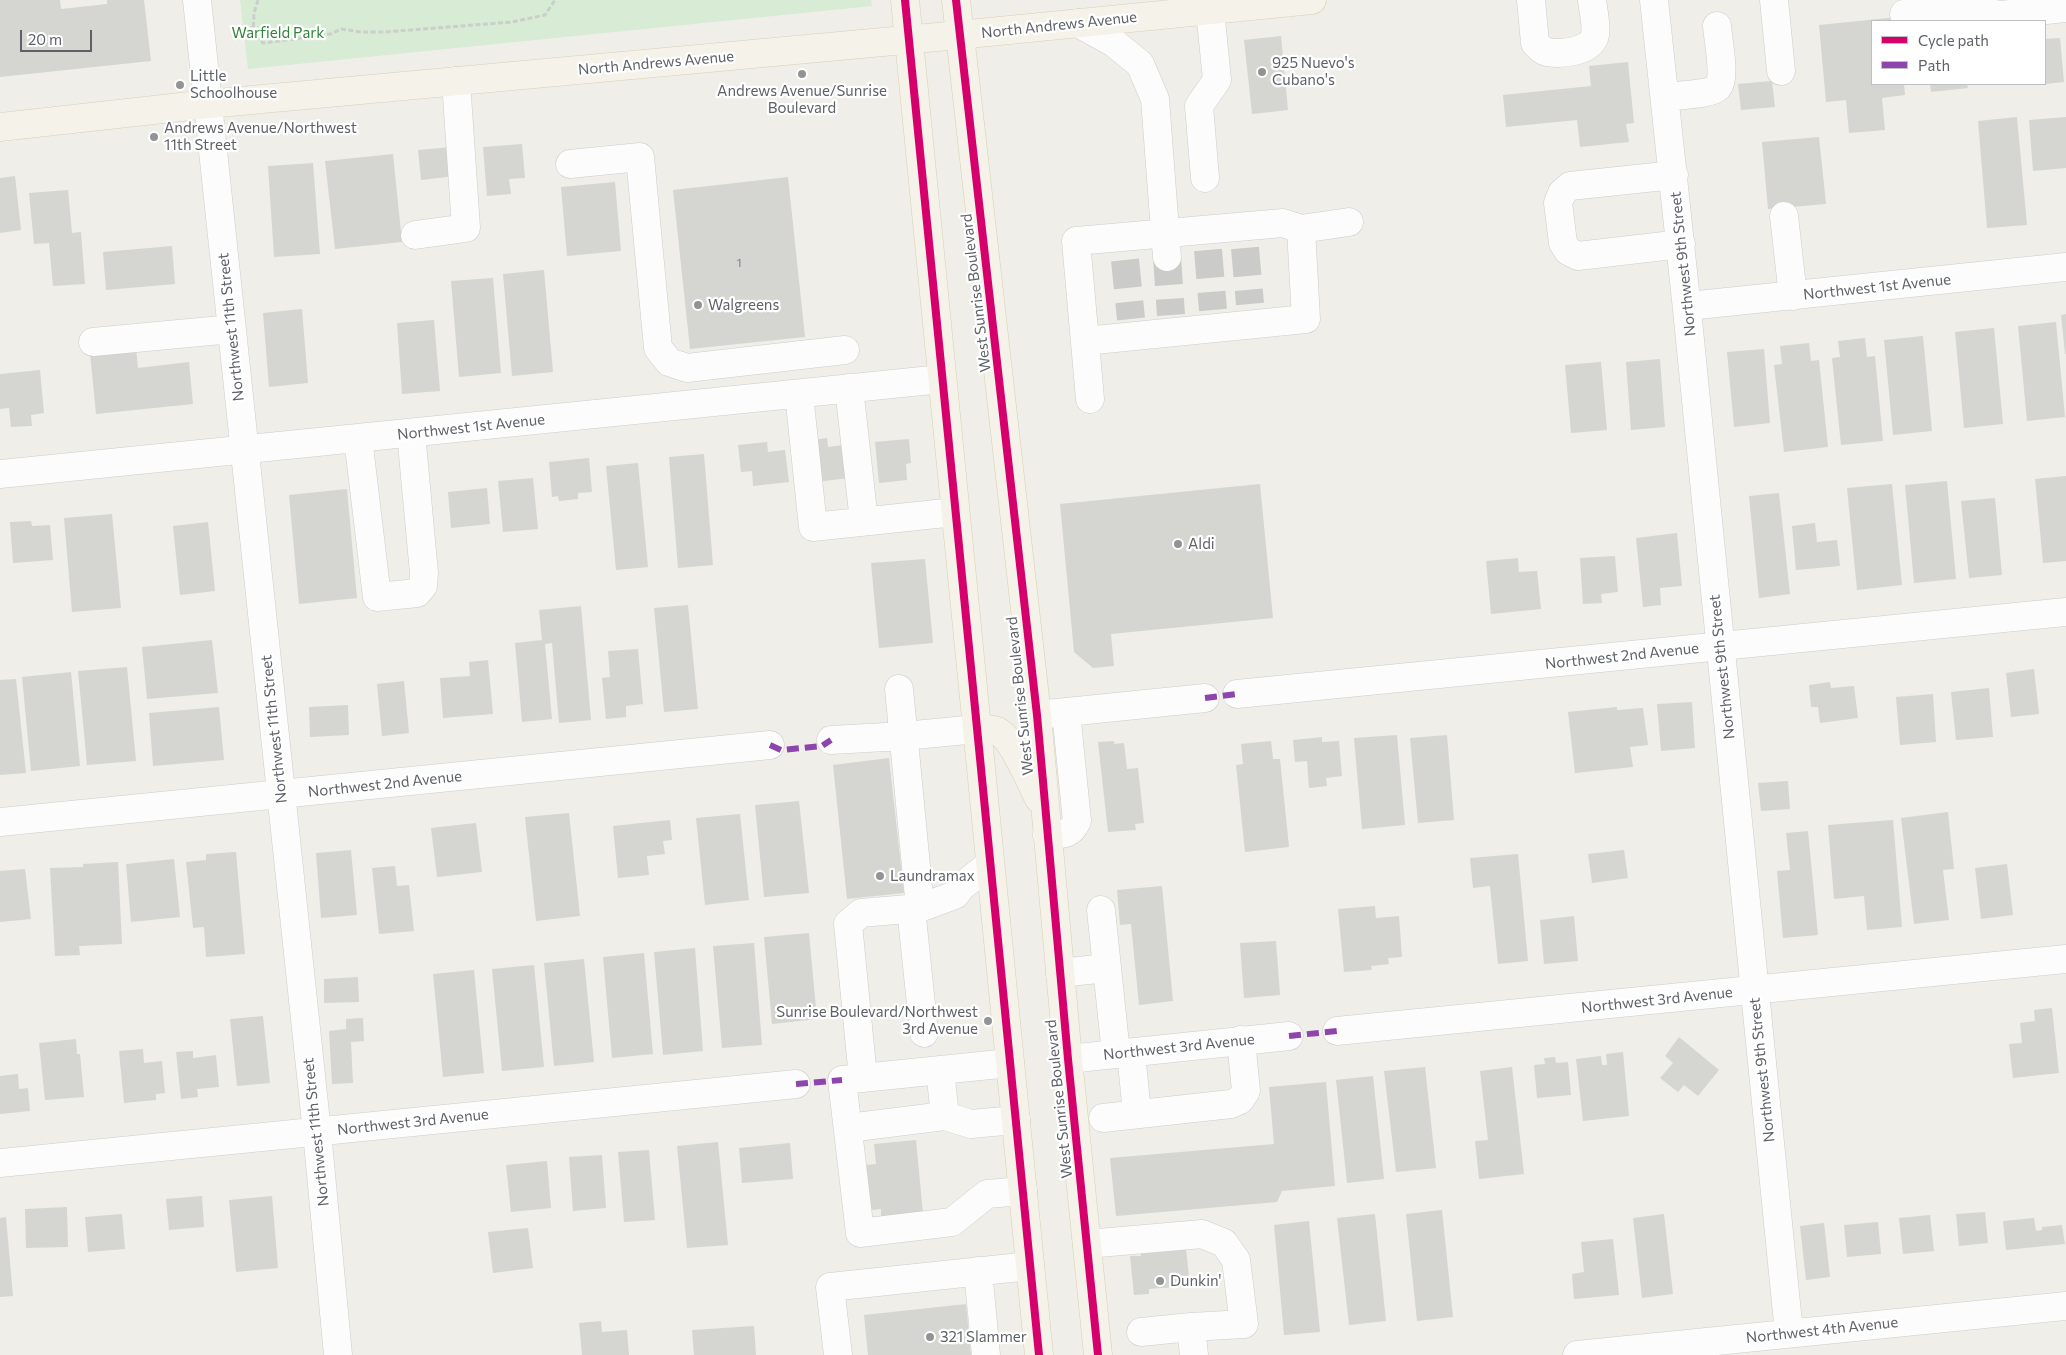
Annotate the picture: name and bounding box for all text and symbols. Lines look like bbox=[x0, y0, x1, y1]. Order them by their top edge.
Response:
street label: North Andrews Avenue bbox=[980, 8, 1138, 42]
scale bar bbox=[22, 20, 95, 52]
legend bbox=[1871, 20, 2046, 85]
park label: Warfield Park bbox=[232, 24, 324, 42]
text: 20 m bbox=[28, 30, 62, 48]
text: Cycle path bbox=[1918, 31, 1989, 49]
street label: North Andrews Avenue bbox=[577, 47, 735, 79]
place label: 925 Nuevo's Cubano's bbox=[1272, 54, 1355, 89]
text: Path bbox=[1918, 56, 1950, 74]
marker: 925 Nuevo's Cubano's bbox=[1256, 66, 1268, 78]
place label: Little Schoolhouse bbox=[190, 67, 277, 102]
marker: Andrews Avenue/Sunrise Boulevard bbox=[796, 68, 808, 80]
marker: Little Schoolhouse bbox=[174, 79, 186, 91]
place label: Andrews Avenue/Sunrise Boulevard bbox=[717, 82, 887, 117]
place label: Andrews Avenue/Northwest 11th Street bbox=[164, 119, 357, 154]
marker: Andrews Avenue/Northwest 11th Street bbox=[148, 131, 160, 143]
street label: Northwest 9th Street bbox=[1666, 191, 1700, 337]
street label: West Sunrise Boulevard bbox=[957, 213, 995, 373]
street label: Northwest 11th Street bbox=[214, 252, 248, 402]
house number: 1 bbox=[736, 256, 742, 270]
street label: Northwest 1st Avenue bbox=[1802, 270, 1952, 304]
place label: Walgreens bbox=[708, 296, 779, 314]
marker: Walgreens bbox=[692, 299, 704, 311]
street label: Northwest 1st Avenue bbox=[396, 410, 546, 444]
place label: Aldi bbox=[1188, 535, 1215, 553]
marker: Aldi bbox=[1172, 538, 1184, 550]
street label: Northwest 9th Street bbox=[1705, 594, 1739, 740]
street label: West Sunrise Boulevard bbox=[1003, 616, 1037, 776]
street label: Northwest 2nd Avenue bbox=[1544, 639, 1700, 673]
street label: Northwest 11th Street bbox=[257, 654, 291, 804]
street label: Northwest 2nd Avenue bbox=[307, 767, 463, 801]
place label: Laundramax bbox=[890, 867, 975, 885]
marker: Laundramax bbox=[874, 870, 886, 882]
street label: Northwest 3rd Avenue bbox=[1580, 983, 1734, 1017]
street label: Northwest 9th Street bbox=[1745, 997, 1779, 1143]
place label: Sunrise Boulevard/Northwest 3rd Avenue bbox=[776, 1003, 978, 1038]
marker: Sunrise Boulevard/Northwest 3rd Avenue bbox=[982, 1015, 994, 1027]
street label: West Sunrise Boulevard bbox=[1042, 1019, 1076, 1179]
street label: Northwest 3rd Avenue bbox=[1102, 1030, 1256, 1064]
street label: Northwest 11th Street bbox=[299, 1057, 333, 1207]
street label: Northwest 3rd Avenue bbox=[336, 1105, 490, 1139]
place label: Dunkin' bbox=[1170, 1272, 1222, 1290]
marker: Dunkin' bbox=[1154, 1275, 1166, 1287]
street label: Northwest 4th Avenue bbox=[1745, 1313, 1899, 1347]
place label: 321 Slammer bbox=[940, 1328, 1027, 1346]
marker: 321 Slammer bbox=[924, 1331, 936, 1343]

